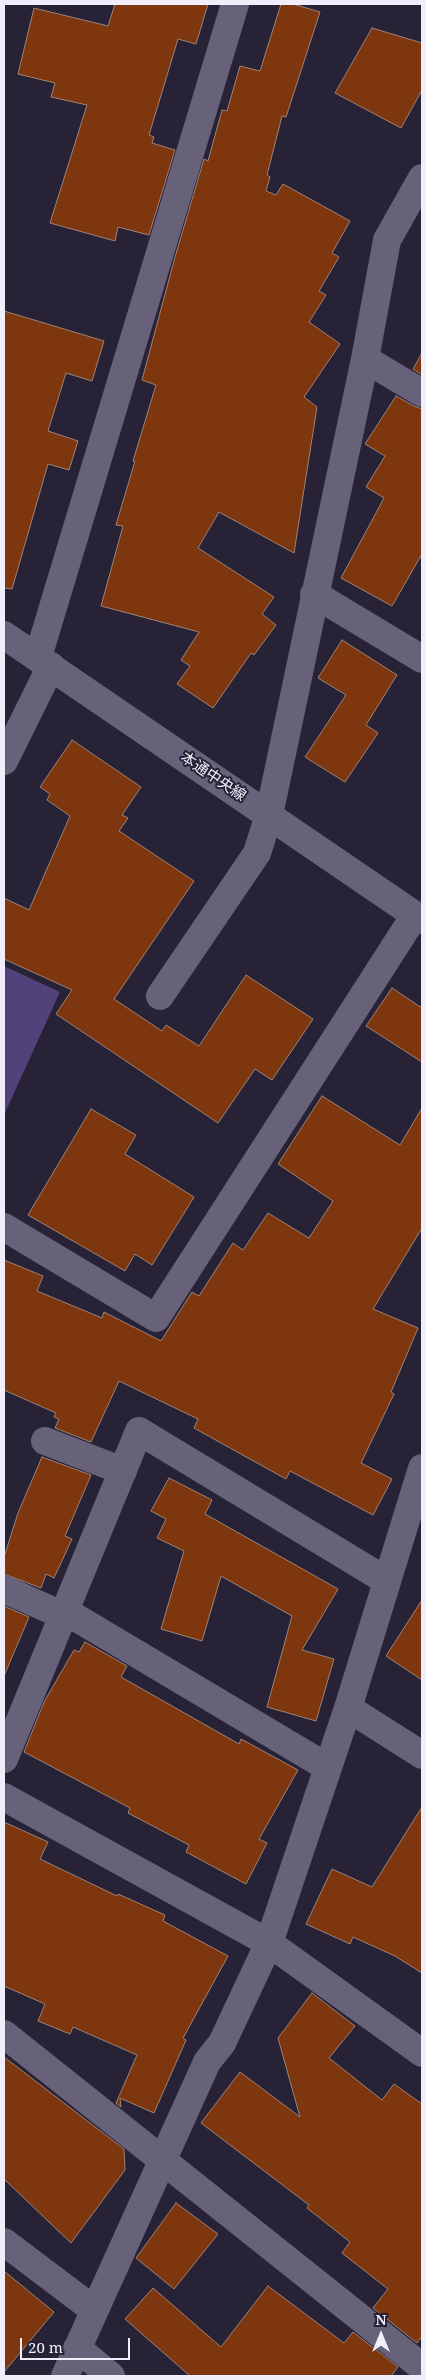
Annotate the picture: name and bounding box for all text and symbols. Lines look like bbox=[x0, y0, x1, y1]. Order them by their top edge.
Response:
street label: 本通中央線 bbox=[177, 749, 249, 805]
north arrow bbox=[356, 2310, 406, 2360]
text: N bbox=[375, 2310, 387, 2329]
scale bar bbox=[22, 2328, 132, 2360]
text: 20 m bbox=[28, 2337, 63, 2357]

